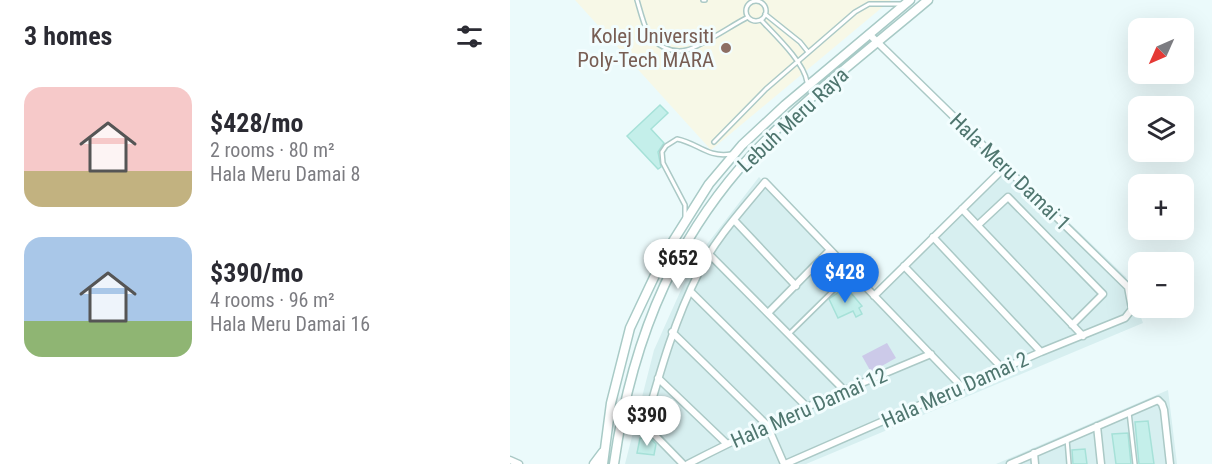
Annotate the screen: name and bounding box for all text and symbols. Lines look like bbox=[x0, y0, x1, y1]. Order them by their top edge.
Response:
north arrow bbox=[1128, 18, 1194, 84]
map controls bbox=[1128, 18, 1194, 318]
icon: filters bbox=[453, 20, 486, 53]
text: 3 homes bbox=[24, 21, 112, 51]
place label: Kolej Universiti Poly-Tech MARA bbox=[577, 24, 714, 72]
marker: Kolej Universiti Poly-Tech MARA bbox=[719, 41, 733, 55]
street label: Lebuh Meru Raya bbox=[733, 63, 853, 177]
button: layers bbox=[1128, 96, 1194, 162]
text: $428/mo bbox=[210, 108, 303, 138]
street label: Hala Meru Damai 1 bbox=[945, 109, 1075, 235]
icon: home bbox=[72, 111, 144, 183]
text: 2 rooms · 80 m² bbox=[210, 138, 335, 162]
text: Hala Meru Damai 8 bbox=[210, 162, 360, 186]
button: + bbox=[1128, 174, 1194, 240]
pin: $652 bbox=[642, 239, 714, 290]
text: $652 bbox=[658, 246, 698, 270]
button: − bbox=[1128, 252, 1194, 318]
pin: $428 bbox=[809, 253, 881, 304]
text: $390/mo bbox=[210, 258, 303, 288]
text: $428 bbox=[825, 260, 865, 284]
icon: home bbox=[72, 261, 144, 333]
text: 4 rooms · 96 m² bbox=[210, 288, 335, 312]
text: Hala Meru Damai 16 bbox=[210, 312, 370, 336]
street label: Hala Meru Damai 2 bbox=[878, 347, 1032, 433]
street label: Hala Meru Damai 12 bbox=[727, 363, 891, 453]
pin: $390 bbox=[611, 396, 683, 447]
text: $390 bbox=[627, 403, 667, 427]

